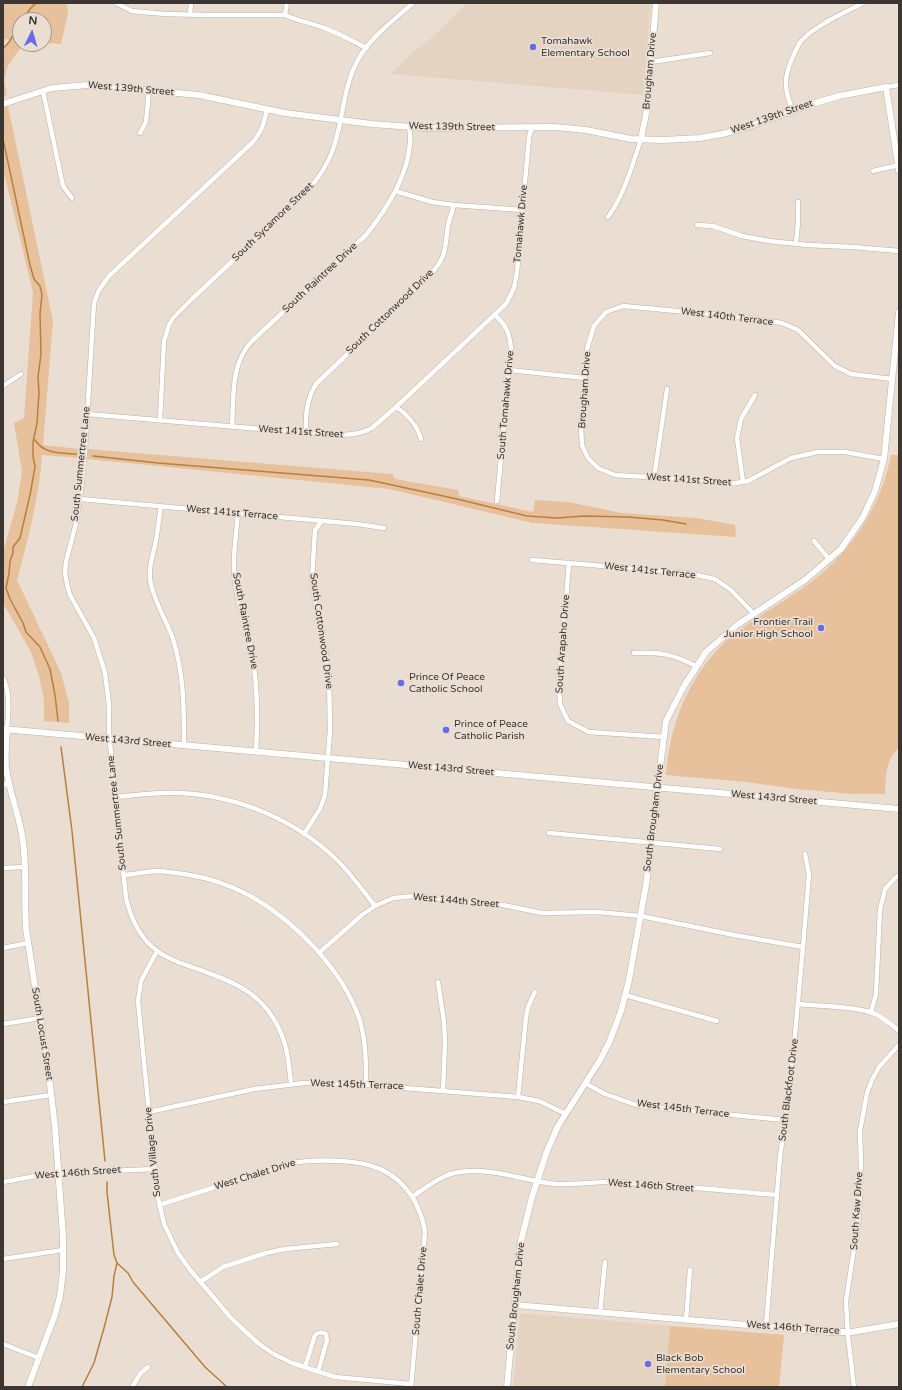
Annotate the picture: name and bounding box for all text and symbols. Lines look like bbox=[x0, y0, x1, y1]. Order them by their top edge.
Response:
north arrow bbox=[12, 12, 52, 52]
text: N bbox=[28, 14, 38, 27]
street label: Brougham Drive bbox=[641, 32, 659, 110]
place label: Tomahawk Elementary School bbox=[541, 35, 630, 58]
marker: Tomahawk Elementary School bbox=[528, 42, 538, 52]
street label: West 139th Street bbox=[87, 79, 175, 99]
street label: West 139th Street bbox=[729, 97, 815, 137]
street label: West 139th Street bbox=[409, 120, 495, 134]
street label: South Sycamore Street bbox=[230, 180, 316, 264]
street label: Tomahawk Drive bbox=[512, 184, 530, 264]
street label: South Raintree Drive bbox=[280, 240, 360, 316]
street label: South Cottonwood Drive bbox=[344, 267, 436, 357]
street label: West 140th Terrace bbox=[680, 305, 774, 329]
street label: South Tomahawk Drive bbox=[495, 350, 517, 460]
street label: Brougham Drive bbox=[576, 351, 594, 429]
street label: South Summertree Lane bbox=[69, 406, 93, 522]
street label: West 141st Street bbox=[258, 423, 344, 441]
street label: West 141st Street bbox=[646, 471, 732, 489]
street label: West 141st Terrace bbox=[186, 503, 278, 523]
street label: West 141st Terrace bbox=[604, 560, 696, 582]
street label: South Raintree Drive bbox=[230, 572, 260, 670]
street label: South Cottonwood Drive bbox=[307, 572, 335, 690]
street label: South Arapaho Drive bbox=[554, 594, 572, 694]
place label: Frontier Trail Junior High School bbox=[724, 616, 813, 640]
marker: Frontier Trail Junior High School bbox=[816, 623, 826, 633]
place label: Prince Of Peace Catholic School bbox=[409, 671, 485, 694]
marker: Prince Of Peace Catholic School bbox=[396, 678, 406, 688]
place label: Prince of Peace Catholic Parish bbox=[454, 718, 528, 742]
marker: Prince of Peace Catholic Parish bbox=[441, 725, 451, 735]
street label: West 143rd Street bbox=[84, 731, 172, 751]
street label: South Summertree Lane bbox=[105, 755, 129, 871]
street label: West 143rd Street bbox=[407, 759, 495, 779]
street label: South Brougham Drive bbox=[641, 764, 667, 872]
street label: West 143rd Street bbox=[730, 788, 818, 808]
street label: West 144th Street bbox=[412, 891, 500, 911]
street label: South Locust Street bbox=[29, 987, 55, 1081]
street label: South Blackfoot Drive bbox=[777, 1038, 801, 1142]
street label: West 145th Terrace bbox=[310, 1077, 404, 1093]
street label: West 145th Terrace bbox=[636, 1097, 730, 1121]
street label: South Village Drive bbox=[142, 1107, 164, 1197]
street label: West Chalet Drive bbox=[213, 1157, 297, 1193]
street label: West 146th Street bbox=[34, 1164, 122, 1182]
street label: South Kaw Drive bbox=[848, 1172, 866, 1250]
street label: West 146th Street bbox=[607, 1177, 695, 1195]
street label: South Brougham Drive bbox=[504, 1242, 528, 1350]
street label: South Chalet Drive bbox=[410, 1246, 430, 1336]
street label: West 146th Terrace bbox=[746, 1319, 840, 1337]
place label: Black Bob Elementary School bbox=[656, 1352, 745, 1376]
marker: Black Bob Elementary School bbox=[643, 1359, 653, 1369]

